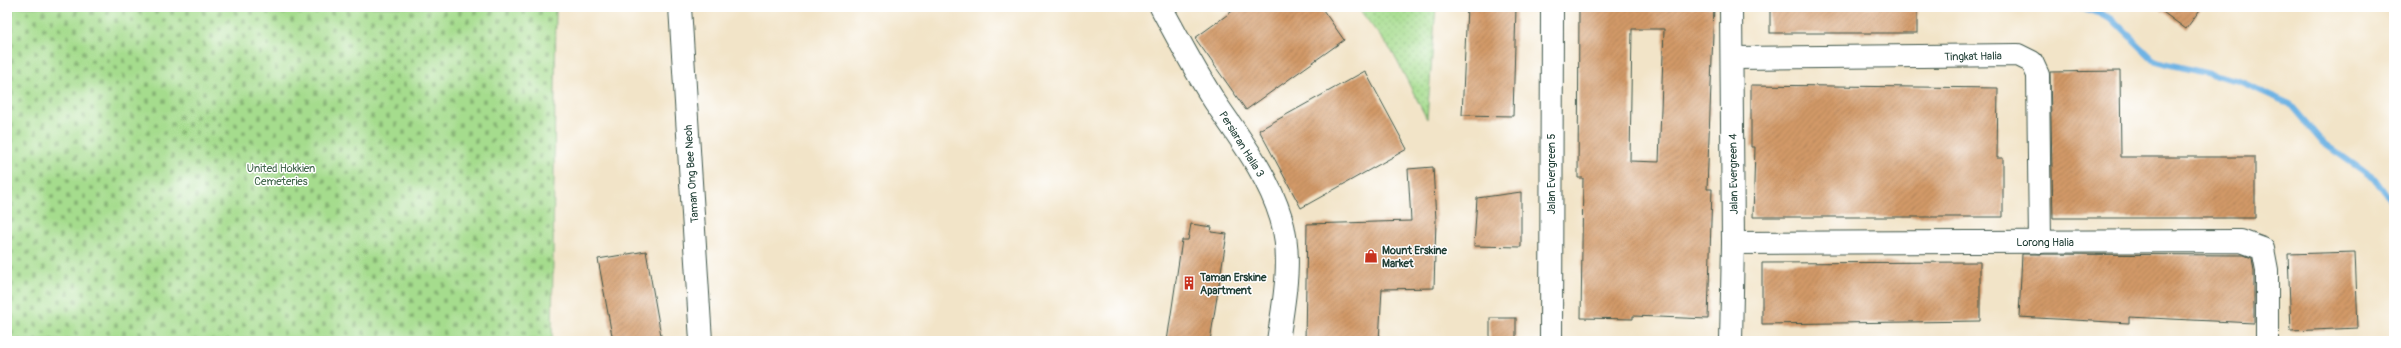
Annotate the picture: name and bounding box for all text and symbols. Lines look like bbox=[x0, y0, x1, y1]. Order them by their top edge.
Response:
street label: Tingkat Halia bbox=[1944, 49, 2002, 64]
street label: Persiaran Halia 3 bbox=[1216, 109, 1267, 180]
street label: Taman Ong Bee Neoh bbox=[682, 125, 701, 223]
street label: Jalan Evergreen 4 bbox=[1726, 133, 1741, 215]
street label: Jalan Evergreen 5 bbox=[1545, 134, 1558, 214]
park label: United Hokkien Cemeteries bbox=[247, 162, 315, 188]
street label: Lorong Halia bbox=[2016, 236, 2074, 249]
place label: Mount Erskine Market bbox=[1382, 244, 1448, 270]
shop icon: Mount Erskine Market bbox=[1363, 248, 1379, 264]
place label: Taman Erskine Apartment bbox=[1199, 271, 1267, 297]
building icon: Taman Erskine Apartment bbox=[1181, 275, 1197, 291]

